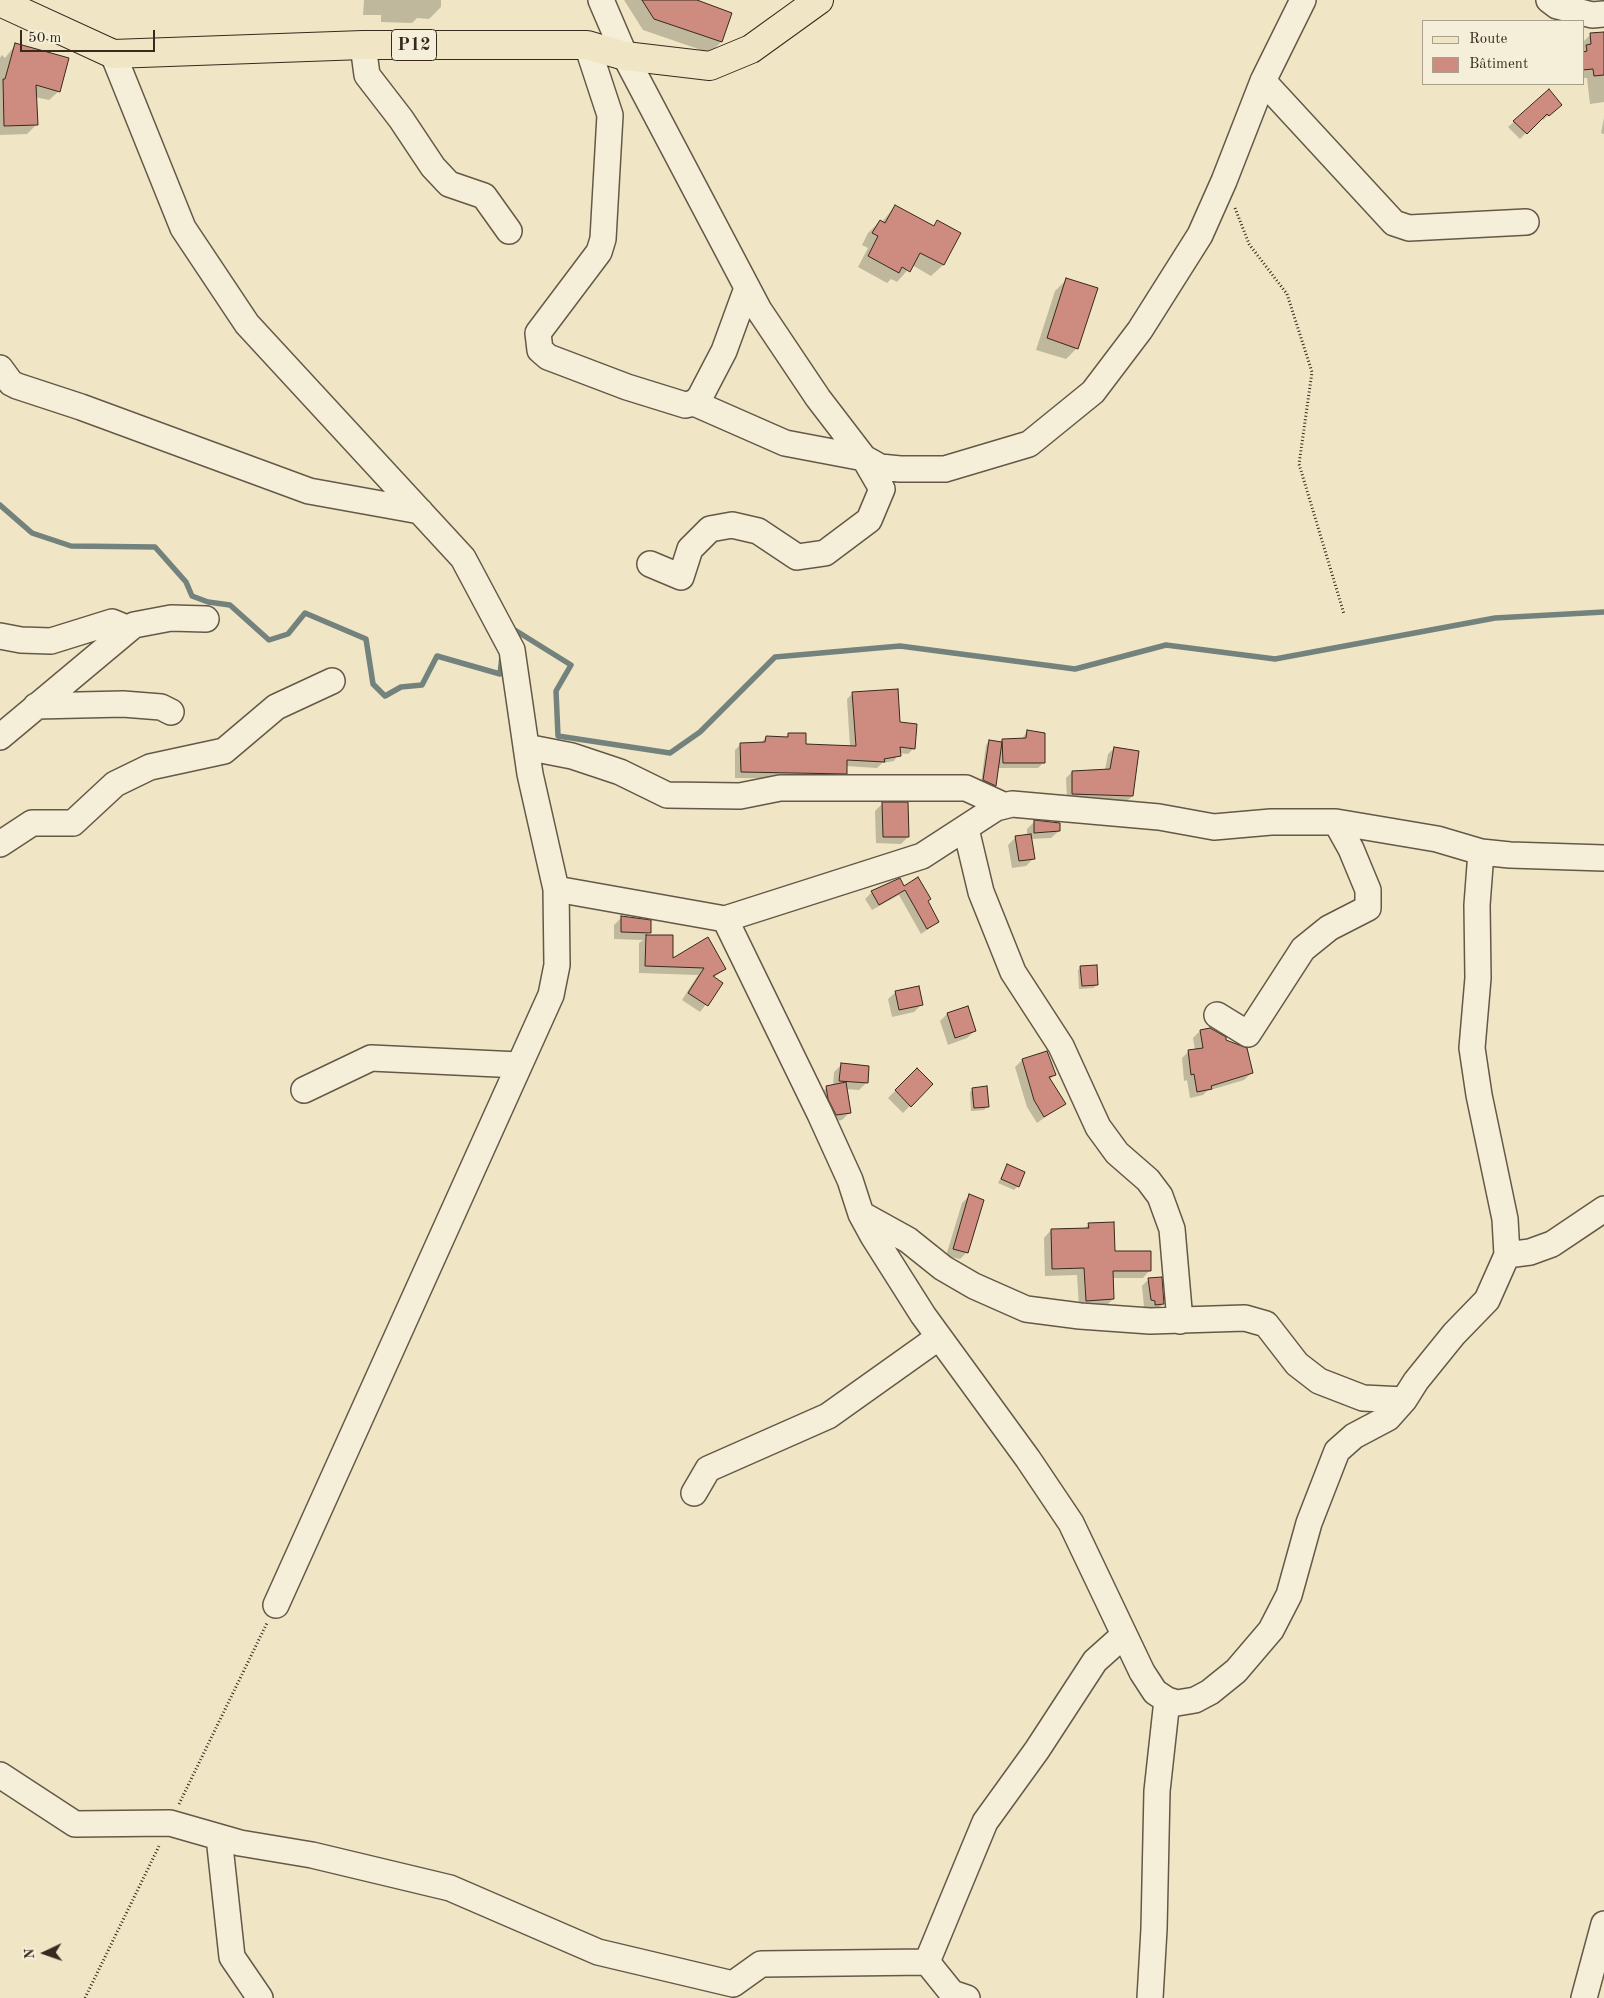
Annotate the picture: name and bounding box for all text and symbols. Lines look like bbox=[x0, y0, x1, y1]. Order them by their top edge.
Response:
scale bar bbox=[22, 20, 158, 52]
legend bbox=[1422, 20, 1584, 85]
road number: P12 bbox=[392, 30, 436, 60]
text: 50 m bbox=[28, 31, 62, 46]
text: Route bbox=[1469, 32, 1507, 47]
text: Bâtiment bbox=[1469, 57, 1528, 72]
north arrow bbox=[20, 1928, 70, 1978]
text: N bbox=[23, 1948, 37, 1960]

